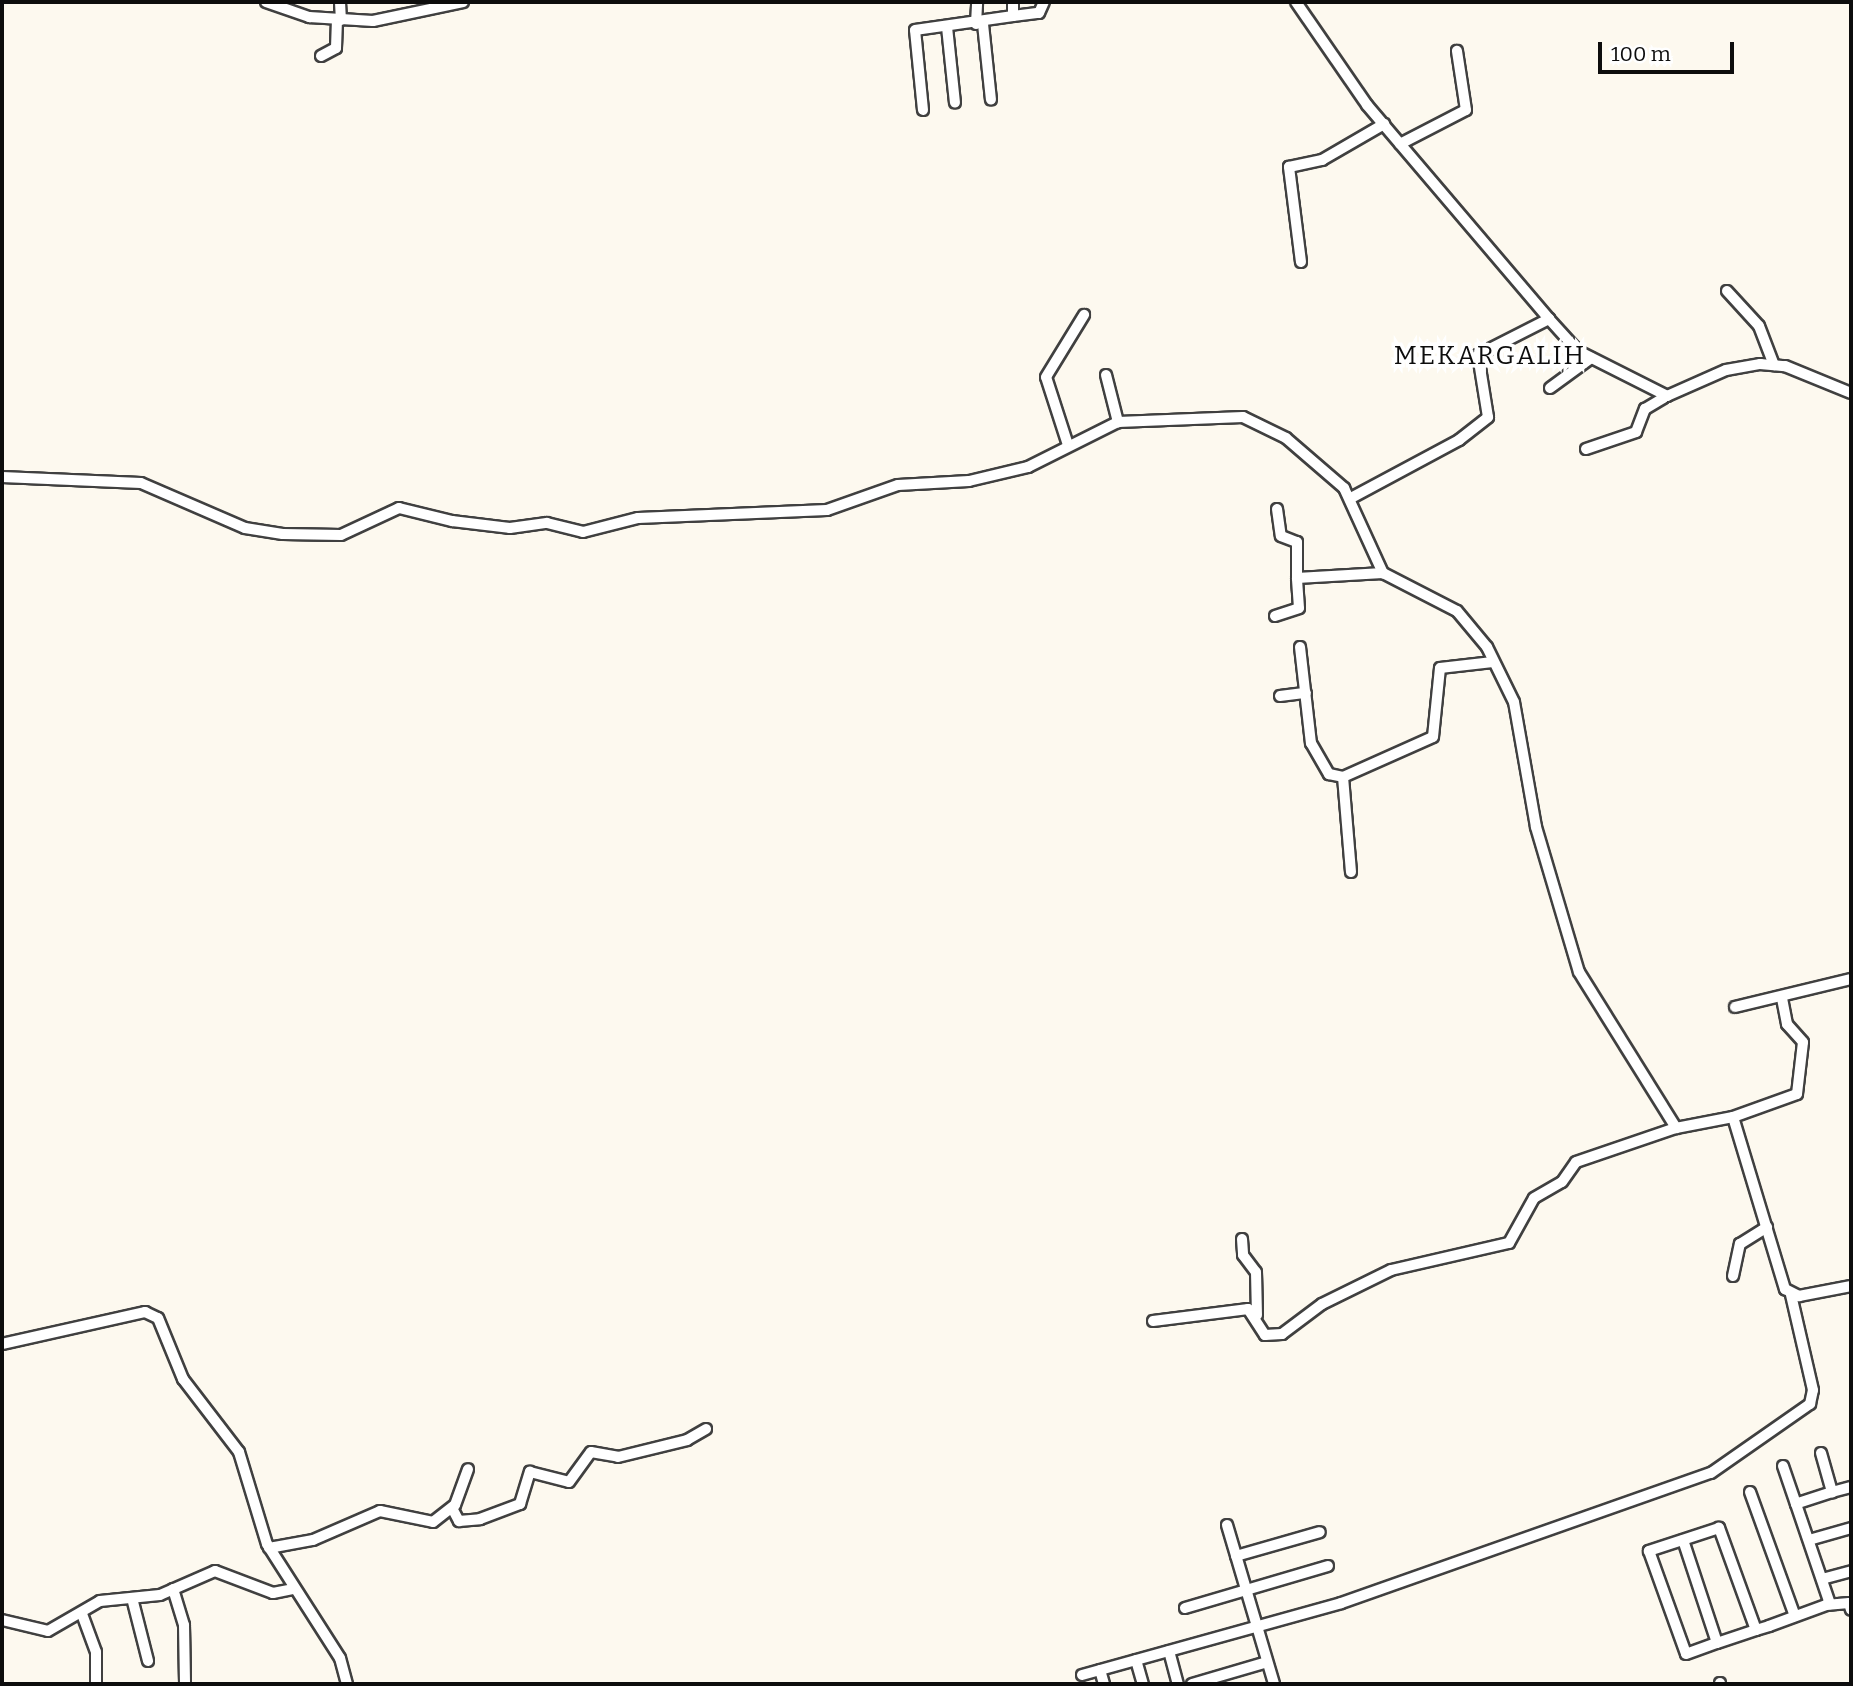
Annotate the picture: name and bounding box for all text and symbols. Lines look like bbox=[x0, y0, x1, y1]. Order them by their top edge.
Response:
scale bar bbox=[1601, 28, 1738, 72]
text: 100 m bbox=[1611, 41, 1671, 67]
district label: MEKARGALIH bbox=[1395, 340, 1585, 372]

